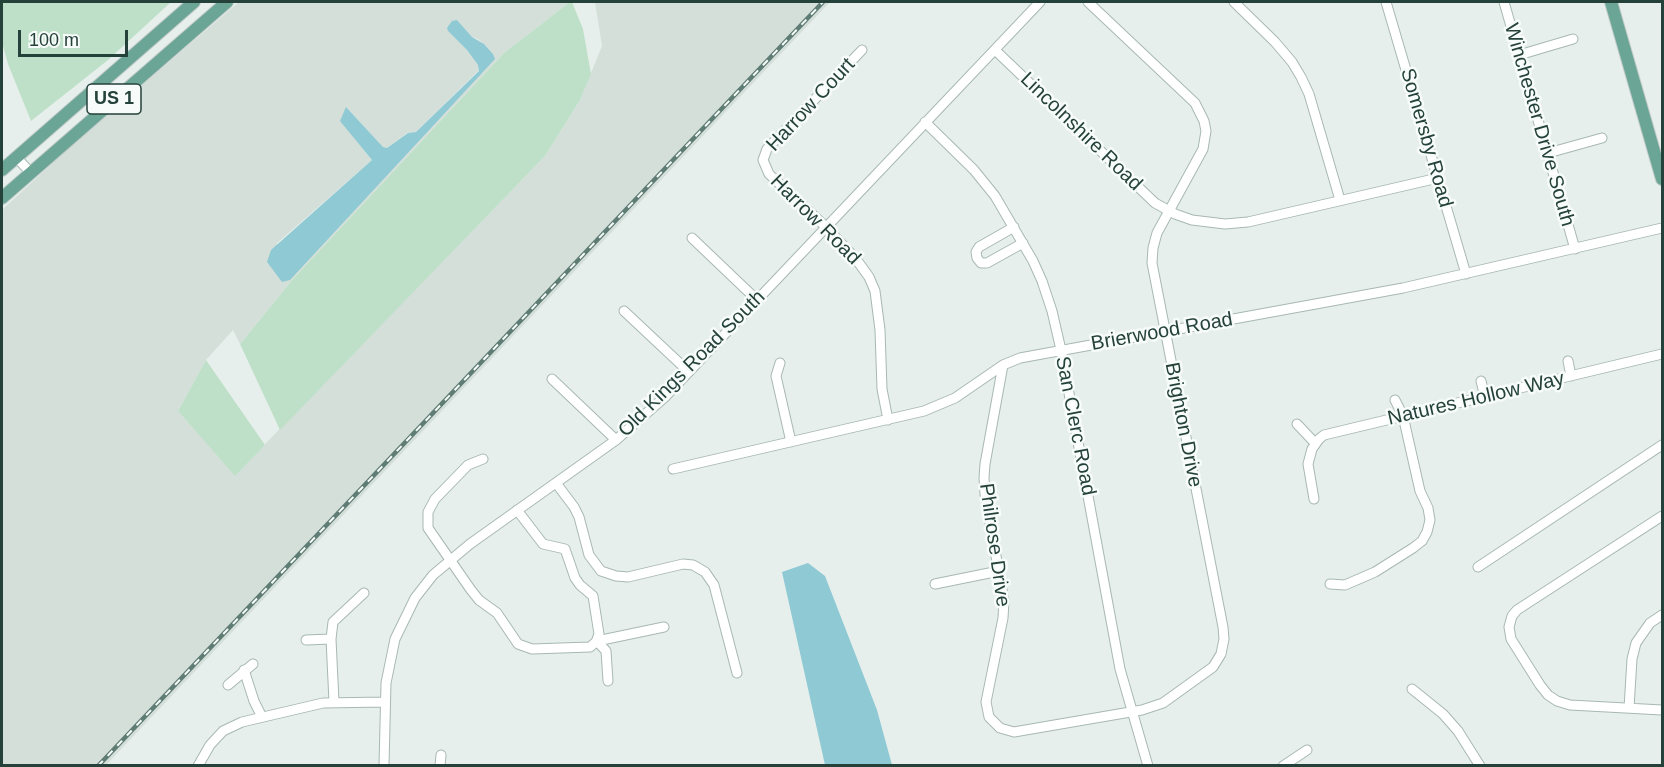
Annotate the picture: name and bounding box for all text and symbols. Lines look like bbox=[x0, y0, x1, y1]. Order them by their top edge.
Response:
scale bar bbox=[21, 18, 130, 56]
street label: Winchester Drive South bbox=[1499, 21, 1579, 229]
text: 100 m bbox=[29, 30, 79, 50]
street label: Harrow Court bbox=[762, 53, 860, 157]
street label: Somersby Road bbox=[1395, 66, 1457, 210]
street label: Lincolnshire Road bbox=[1015, 68, 1147, 196]
road number: US 1 bbox=[87, 84, 141, 114]
street label: Harrow Road bbox=[765, 170, 865, 270]
street label: Old Kings Road South bbox=[614, 286, 770, 442]
street label: Brierwood Road bbox=[1089, 308, 1235, 356]
street label: San Clerc Road bbox=[1050, 354, 1100, 498]
street label: Brighton Drive bbox=[1159, 361, 1207, 489]
street label: Natures Hollow Way bbox=[1385, 367, 1567, 431]
street label: Philrose Drive bbox=[973, 482, 1015, 608]

